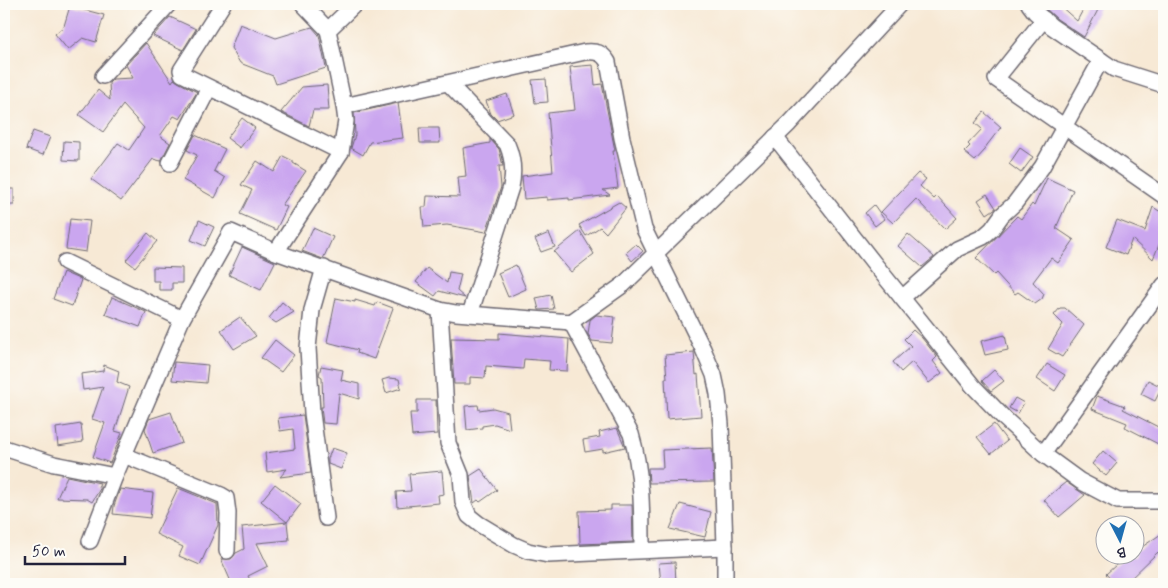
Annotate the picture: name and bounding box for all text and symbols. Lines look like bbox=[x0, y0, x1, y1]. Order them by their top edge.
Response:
north arrow bbox=[1096, 516, 1146, 566]
scale bar bbox=[25, 533, 125, 565]
text: 50 m bbox=[32, 542, 66, 562]
text: B bbox=[1116, 543, 1127, 561]

